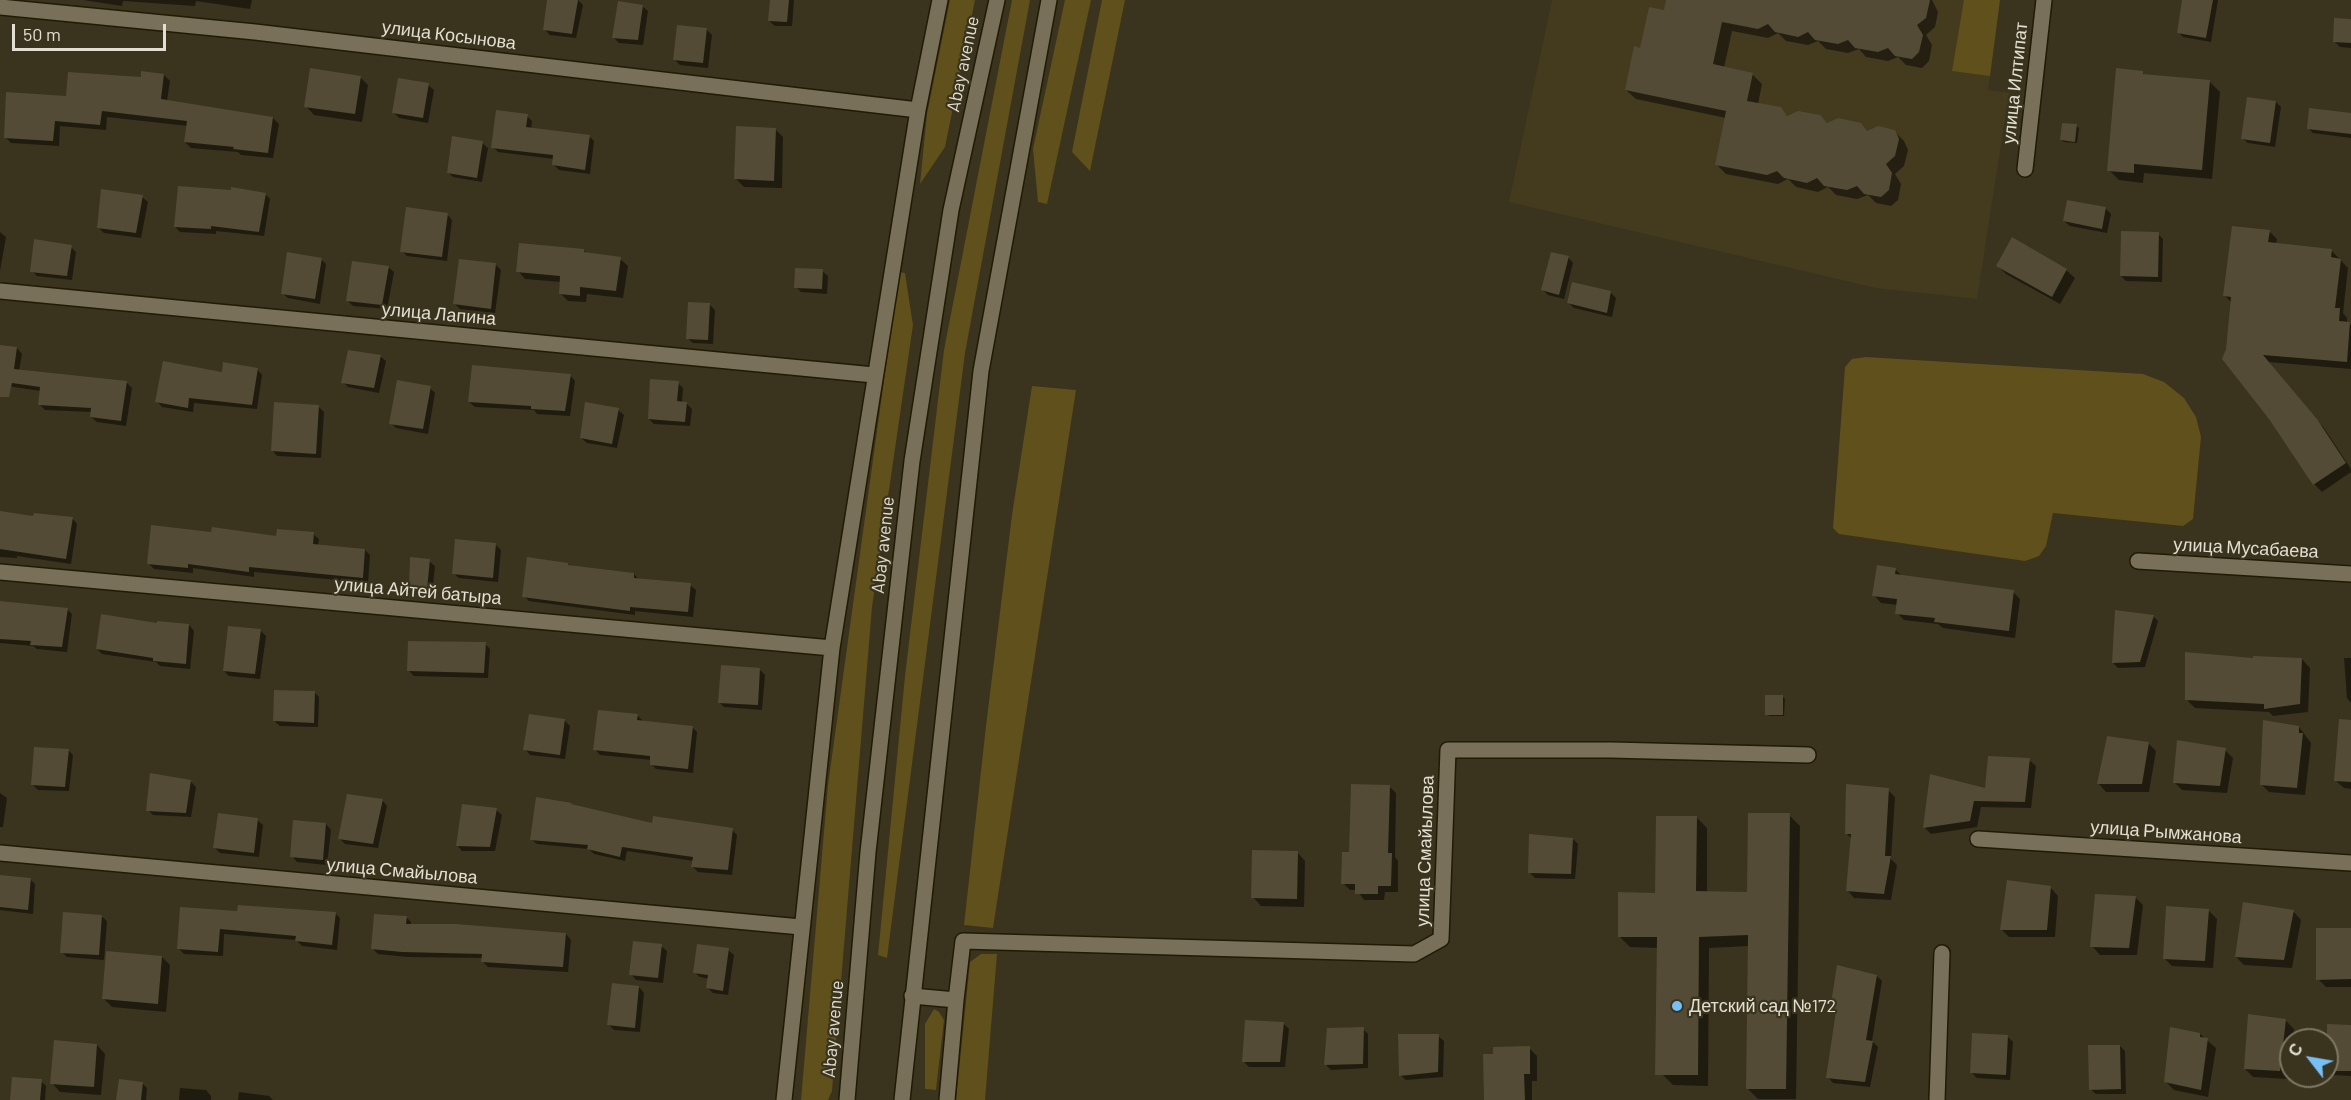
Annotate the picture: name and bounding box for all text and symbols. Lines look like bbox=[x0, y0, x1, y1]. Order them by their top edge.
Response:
scale bar bbox=[15, 12, 170, 50]
street label: Abay avenue bbox=[942, 14, 984, 114]
street label: улица Косынова bbox=[381, 16, 517, 54]
street label: улица Илтипат bbox=[1998, 21, 2032, 145]
text: 50 m bbox=[23, 23, 61, 45]
street label: улица Лапина bbox=[381, 298, 497, 330]
street label: Abay avenue bbox=[867, 495, 899, 595]
street label: улица Мусабаева bbox=[2173, 533, 2319, 563]
street label: улица Айтей батыра bbox=[334, 573, 502, 609]
street label: улица Смайылова bbox=[1412, 775, 1438, 927]
street label: улица Рымжанова bbox=[2090, 816, 2242, 848]
street label: улица Смайылова bbox=[326, 854, 478, 888]
street label: Abay avenue bbox=[818, 979, 848, 1079]
place label: Детский сад №172 bbox=[1689, 995, 1836, 1017]
marker: Детский сад №172 bbox=[1670, 999, 1684, 1013]
north arrow bbox=[2279, 1028, 2339, 1088]
text: С bbox=[2284, 1040, 2306, 1059]

